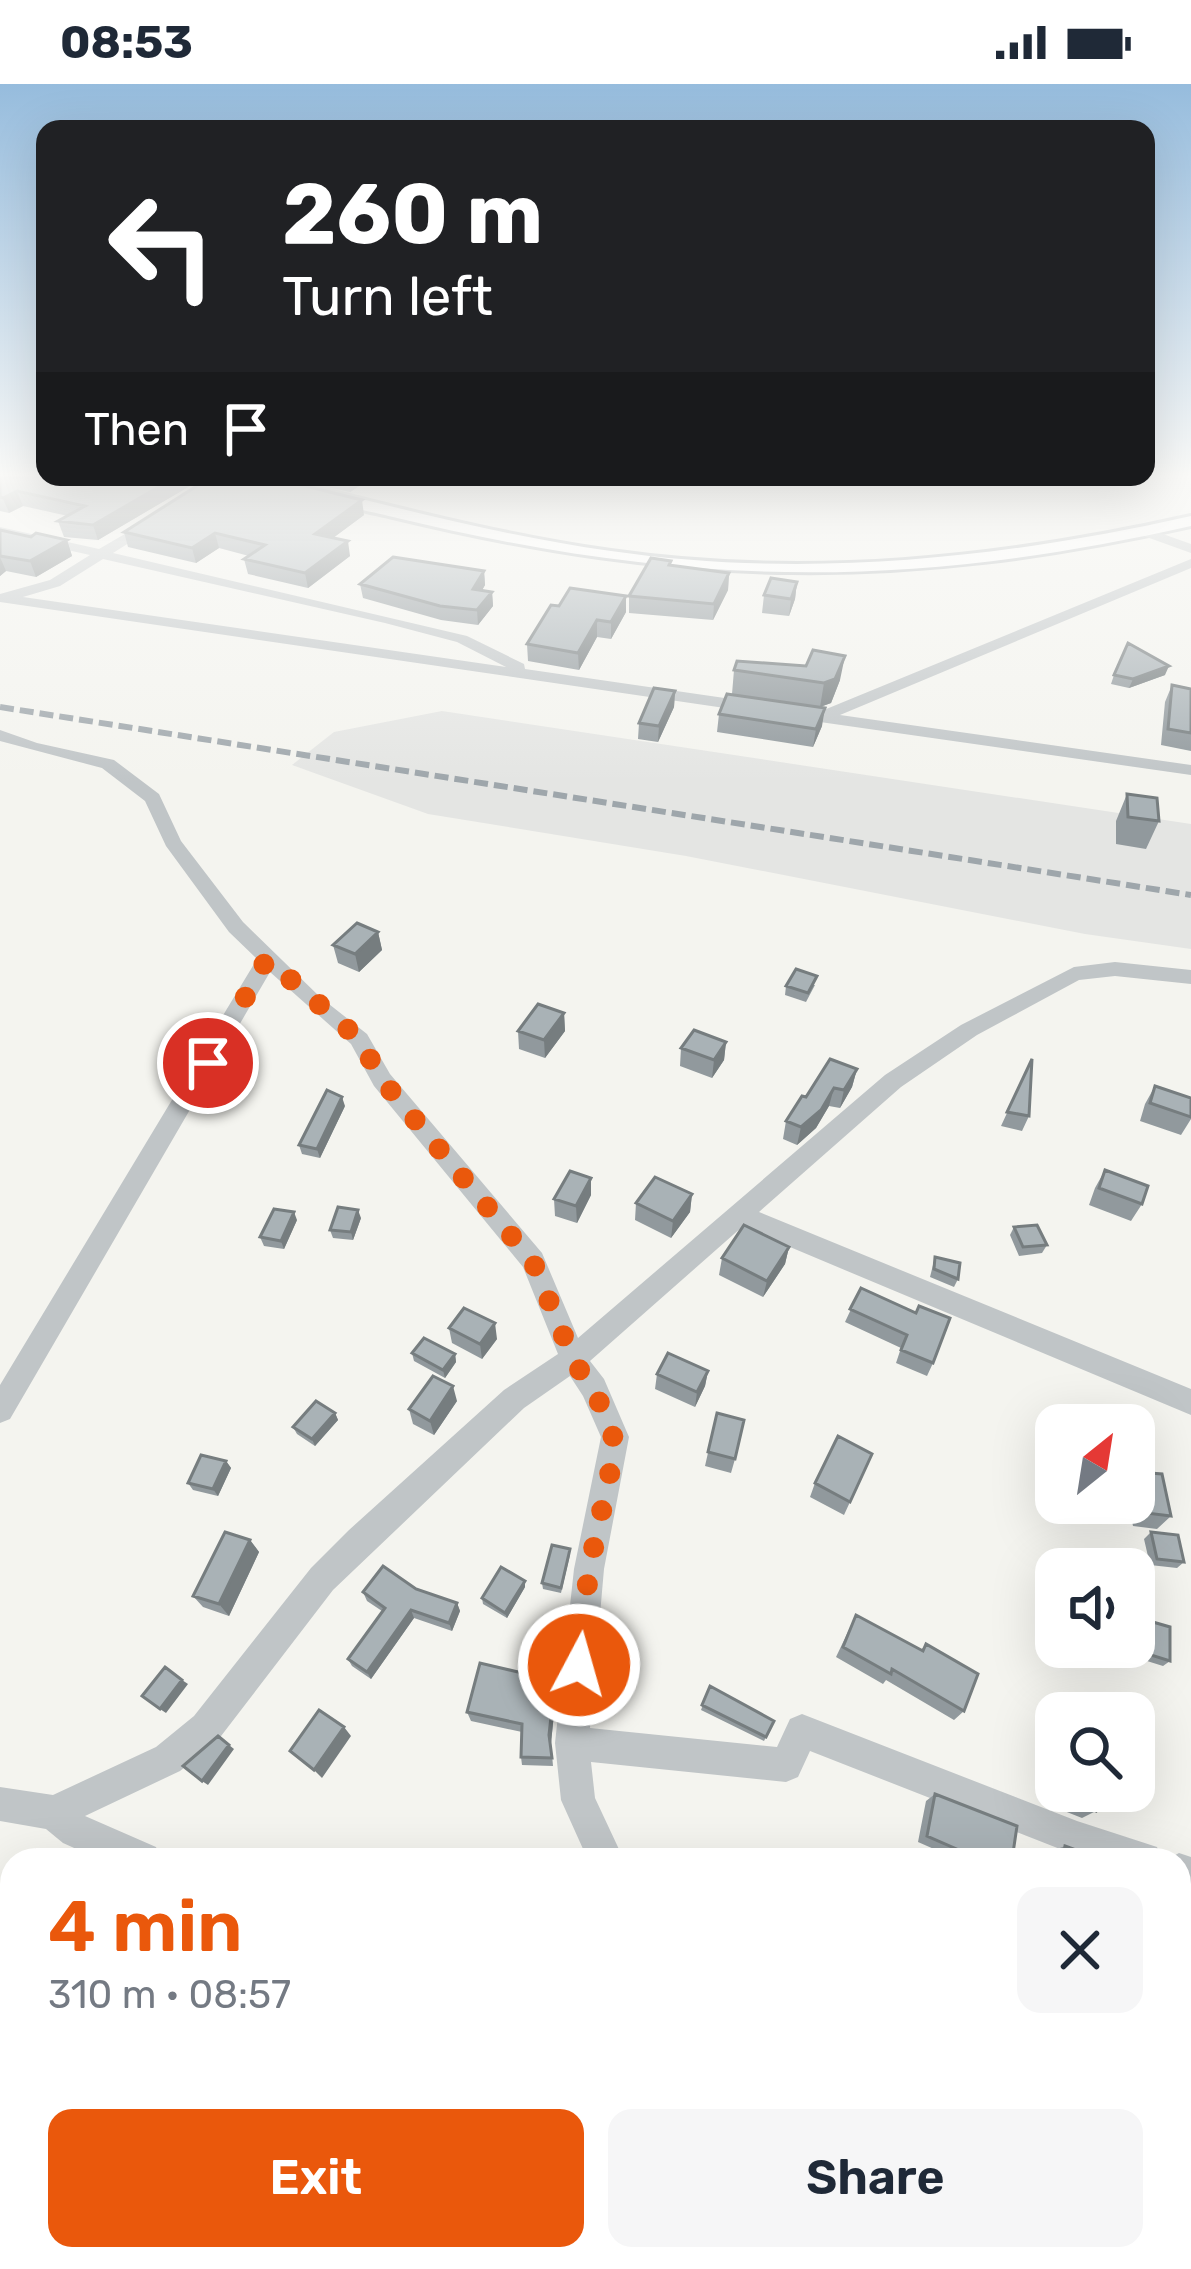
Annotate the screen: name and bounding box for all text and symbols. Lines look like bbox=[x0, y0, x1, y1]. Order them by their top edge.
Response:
text: 08:53 bbox=[60, 16, 193, 69]
text: 260 m bbox=[282, 164, 543, 264]
icon: left bbox=[84, 168, 240, 324]
text: Turn left bbox=[282, 265, 493, 329]
icon: arrive bbox=[213, 396, 279, 462]
text: Then bbox=[84, 403, 189, 456]
pin bbox=[157, 1012, 259, 1114]
icon: arrive bbox=[175, 1030, 241, 1096]
north arrow bbox=[1035, 1404, 1155, 1524]
map controls bbox=[1035, 1404, 1155, 1812]
button: sound bbox=[1035, 1548, 1155, 1668]
position arrow bbox=[516, 1602, 642, 1728]
button: search bbox=[1035, 1692, 1155, 1812]
text: 4 min bbox=[48, 1884, 243, 1969]
button: close bbox=[1017, 1887, 1143, 2013]
text: 310 m · 08:57 bbox=[48, 1972, 291, 2018]
button: Exit bbox=[48, 2109, 584, 2247]
button: Share bbox=[608, 2109, 1143, 2247]

